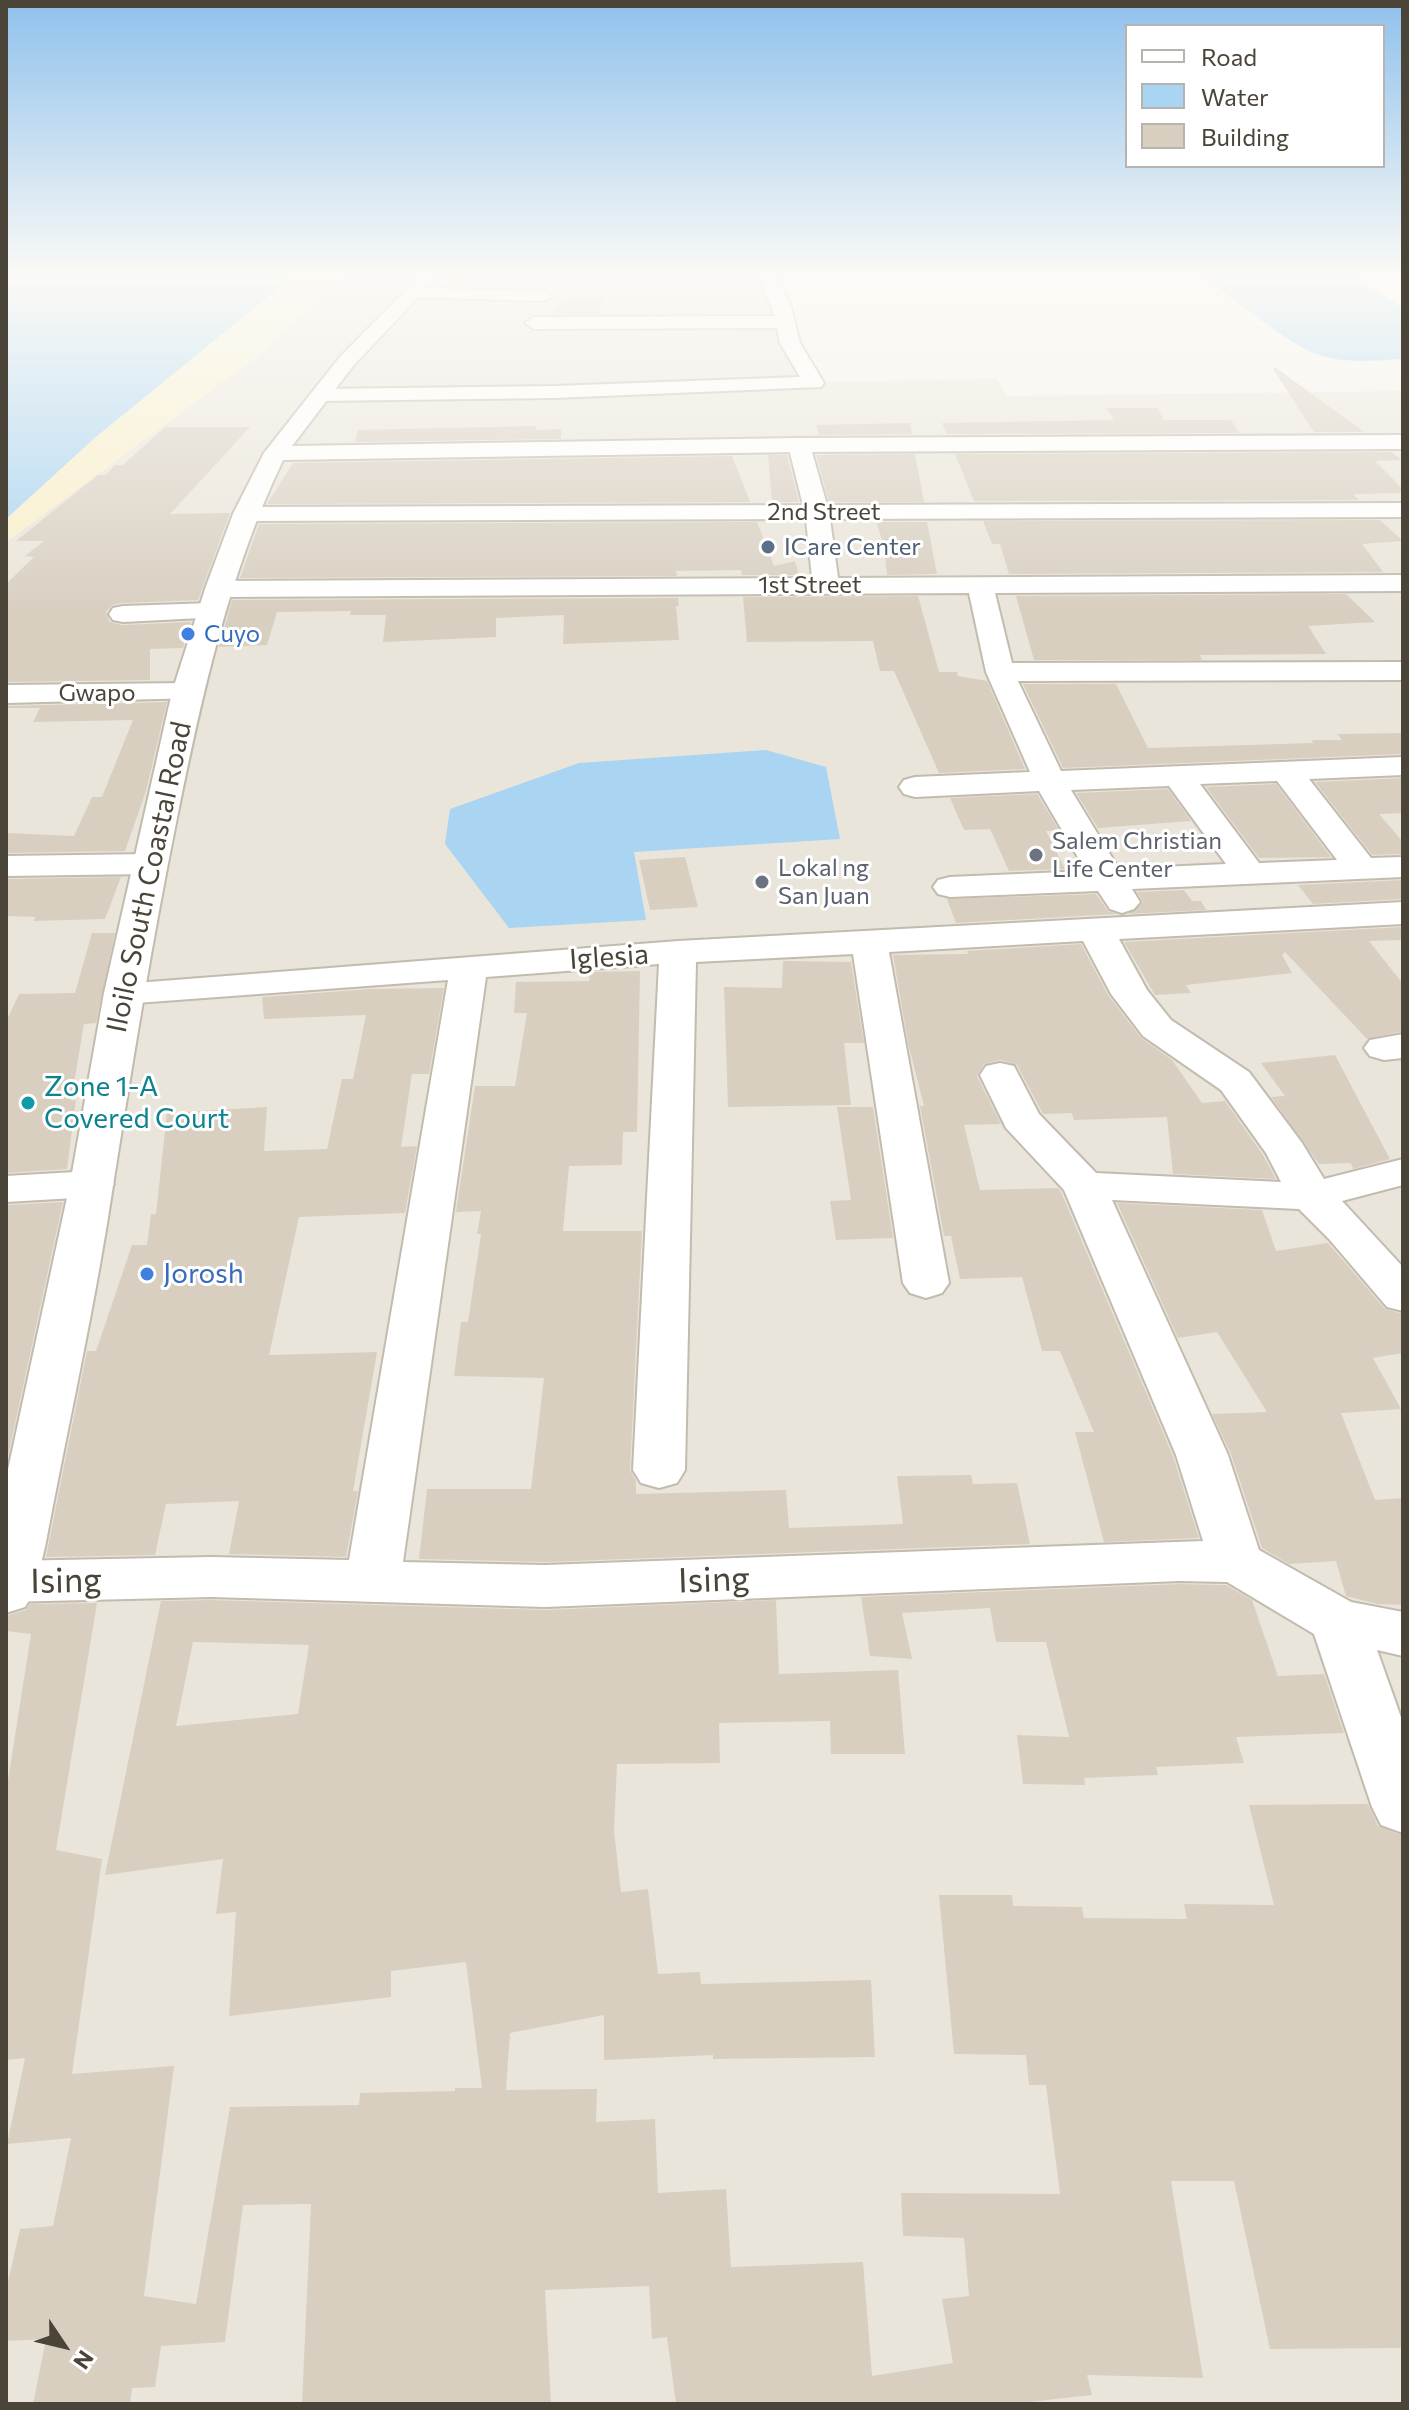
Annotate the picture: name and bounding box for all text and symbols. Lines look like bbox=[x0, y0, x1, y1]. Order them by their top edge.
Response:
legend bbox=[1125, 24, 1385, 168]
text: Road bbox=[1201, 42, 1257, 71]
text: Water bbox=[1201, 82, 1269, 111]
text: Building bbox=[1201, 122, 1289, 151]
street label: 2nd Street bbox=[767, 498, 881, 526]
place label: ICare Center bbox=[784, 533, 921, 561]
marker: ICare Center bbox=[759, 538, 777, 556]
street label: 1st Street bbox=[758, 571, 862, 599]
place label: Cuyo bbox=[204, 620, 260, 648]
marker: Cuyo bbox=[179, 625, 197, 643]
street label: Gwapo bbox=[58, 679, 136, 707]
street label: Iloilo South Coastal Road bbox=[100, 718, 198, 1036]
place label: Salem Christian Life Center bbox=[1052, 827, 1222, 883]
marker: Salem Christian Life Center bbox=[1027, 846, 1045, 864]
place label: Lokal ng San Juan bbox=[778, 854, 870, 910]
marker: Lokal ng San Juan bbox=[753, 873, 771, 891]
street label: Iglesia bbox=[568, 937, 650, 977]
place label: Zone 1-A Covered Court bbox=[44, 1070, 229, 1136]
marker: Zone 1-A Covered Court bbox=[19, 1094, 37, 1112]
place label: Jorosh bbox=[163, 1257, 244, 1291]
marker: Jorosh bbox=[138, 1265, 156, 1283]
street label: Ising bbox=[677, 1558, 751, 1602]
street label: Ising bbox=[30, 1560, 102, 1602]
north arrow bbox=[24, 2306, 104, 2386]
text: N bbox=[68, 2346, 100, 2375]

